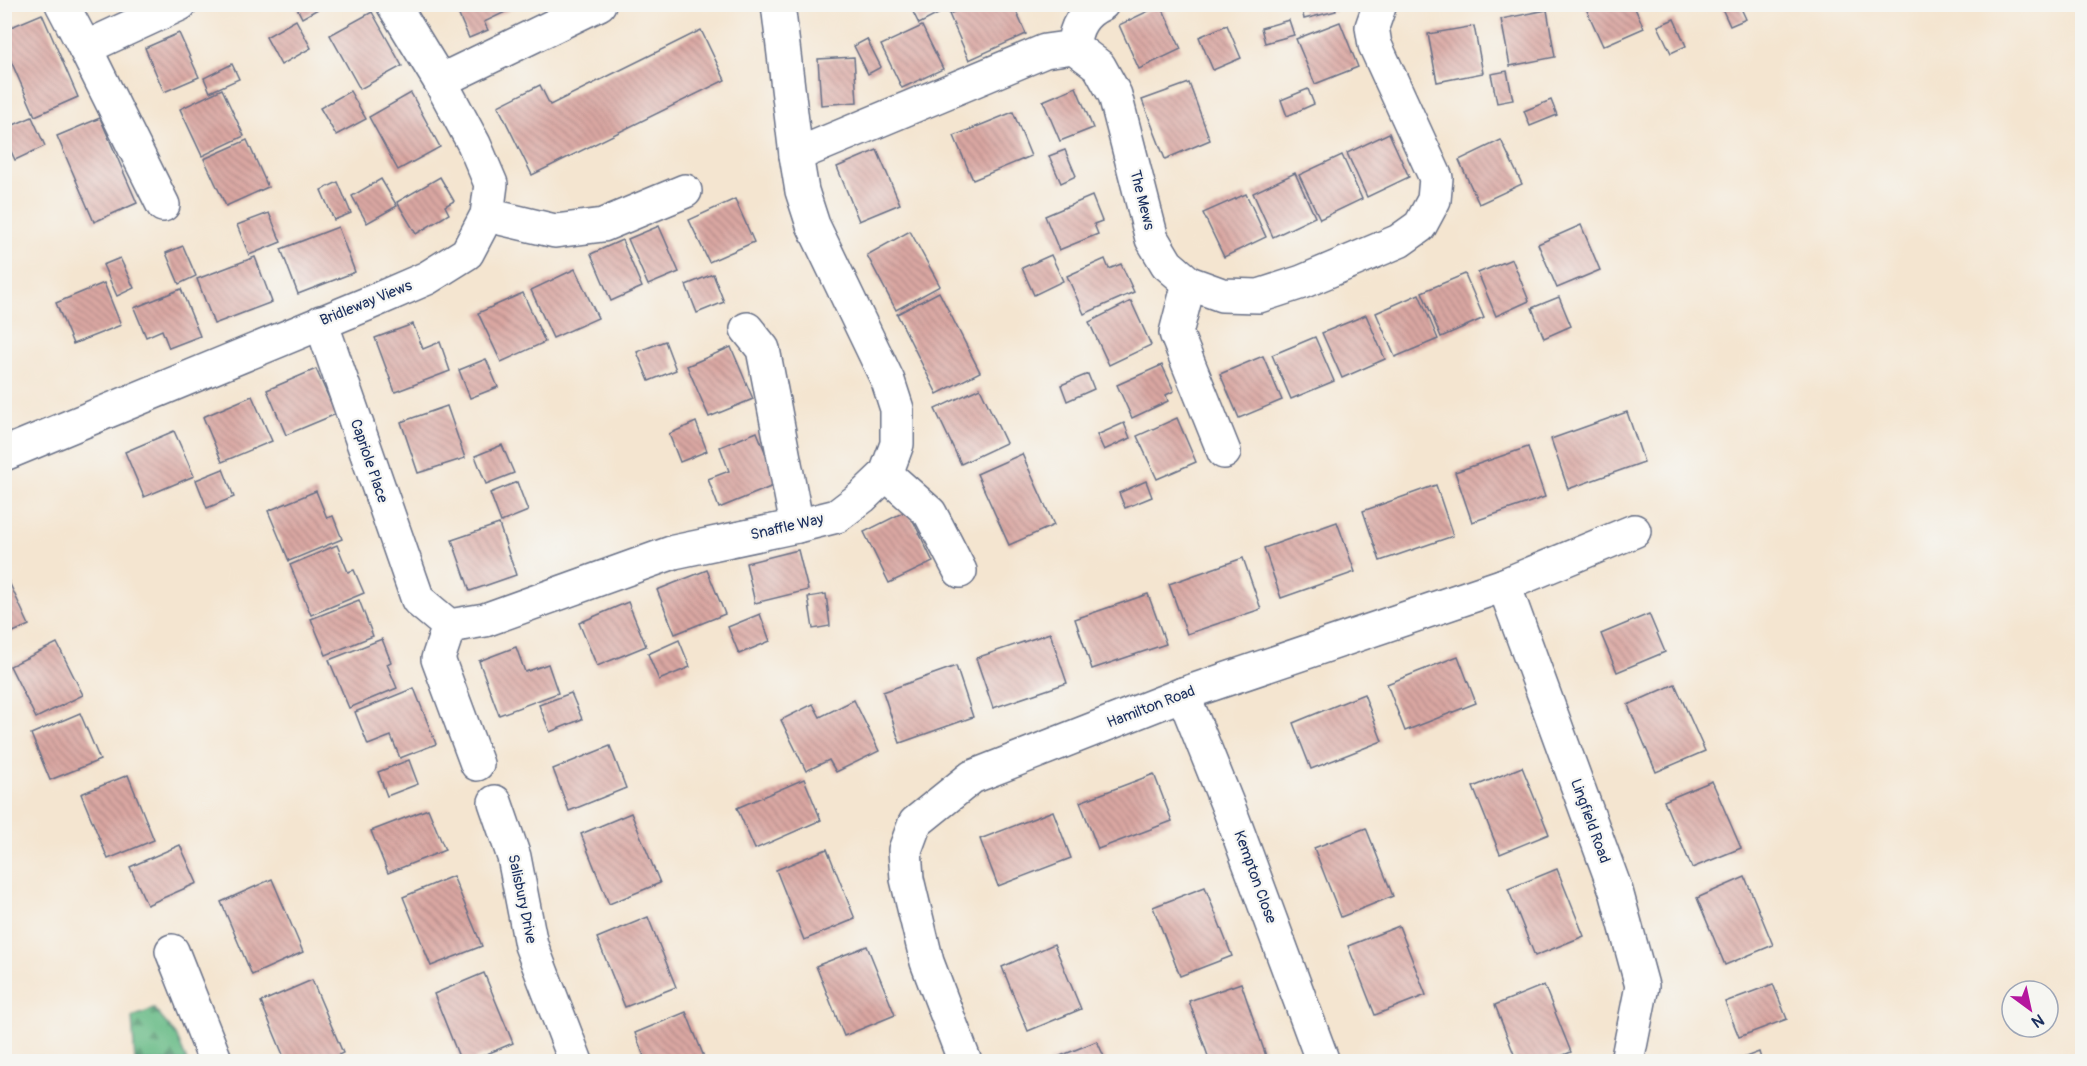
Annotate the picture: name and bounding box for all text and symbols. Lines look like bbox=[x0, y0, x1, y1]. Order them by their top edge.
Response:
street label: The Mews bbox=[1125, 168, 1159, 232]
street label: Bridleway Views bbox=[317, 276, 415, 330]
street label: Capriole Place bbox=[346, 417, 392, 506]
street label: Snaffle Way bbox=[749, 509, 826, 545]
street label: Hamilton Road bbox=[1104, 682, 1198, 732]
street label: Lingfield Road bbox=[1566, 776, 1614, 866]
street label: Kempton Close bbox=[1229, 828, 1281, 927]
street label: Salisbury Drive bbox=[503, 853, 541, 946]
north arrow bbox=[2000, 979, 2060, 1039]
text: N bbox=[2027, 1009, 2048, 1032]

